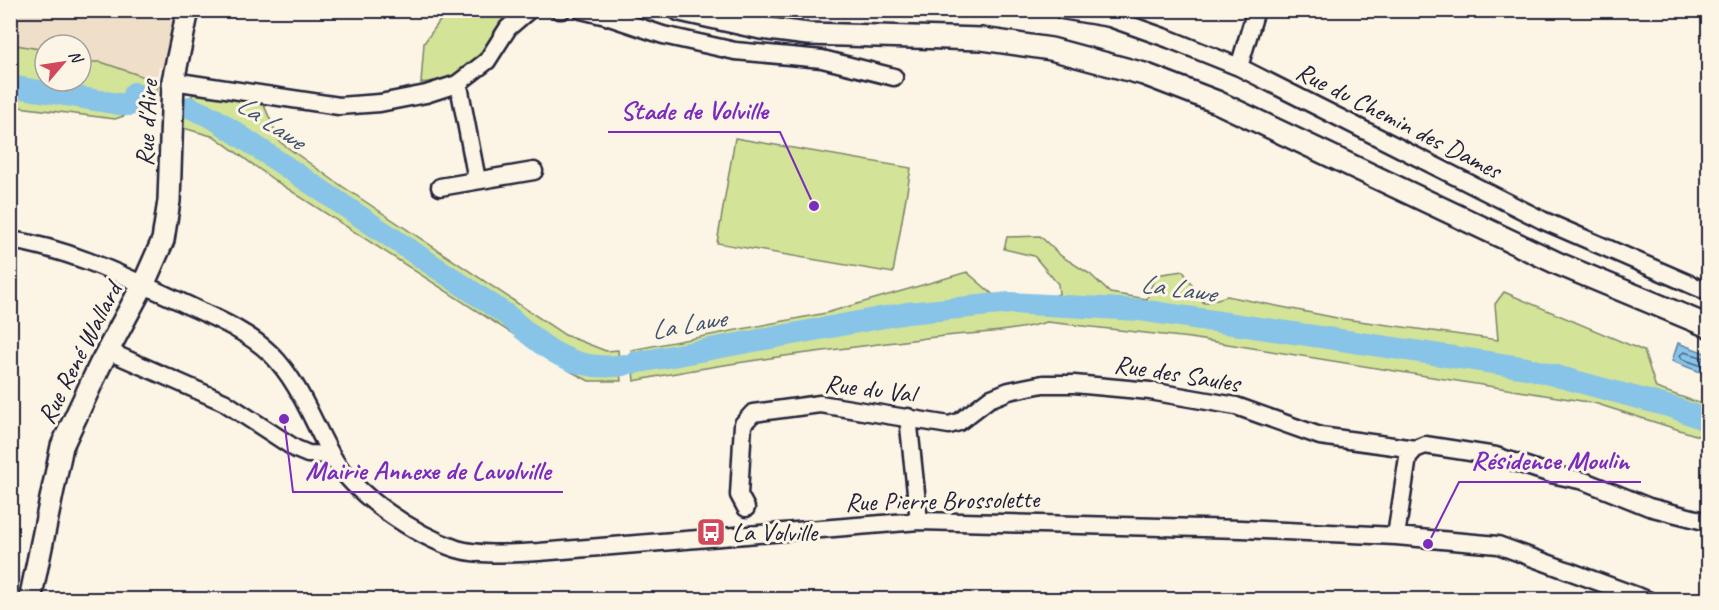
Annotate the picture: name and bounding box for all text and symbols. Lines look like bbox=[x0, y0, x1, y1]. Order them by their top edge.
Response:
north arrow bbox=[33, 33, 93, 93]
text: N bbox=[64, 47, 88, 68]
street label: Rue du Chemin des Dames bbox=[1291, 55, 1509, 187]
street label: Rue d'Aire bbox=[128, 77, 165, 167]
water label: La Lawe bbox=[230, 87, 315, 159]
callout: Stade de Volville bbox=[608, 87, 780, 132]
text: Stade de Volville bbox=[620, 93, 770, 127]
water label: La Lawe bbox=[1139, 266, 1222, 311]
street label: Rue René Wallard bbox=[30, 274, 131, 429]
water label: La Lawe bbox=[648, 300, 732, 347]
street label: Rue des Saules bbox=[1112, 347, 1244, 400]
street label: Rue du Val bbox=[823, 367, 922, 411]
callout: Résidence Moulin bbox=[1459, 437, 1641, 482]
text: Résidence Moulin bbox=[1471, 443, 1630, 477]
callout: Mairie Annexe de Lavolville bbox=[293, 447, 563, 492]
text: Mairie Annexe de Lavolville bbox=[305, 453, 553, 487]
street label: Rue Pierre Brossolette bbox=[845, 482, 1041, 519]
bus stop icon: La Volville bbox=[695, 516, 727, 548]
place label: La Volville bbox=[732, 516, 820, 549]

